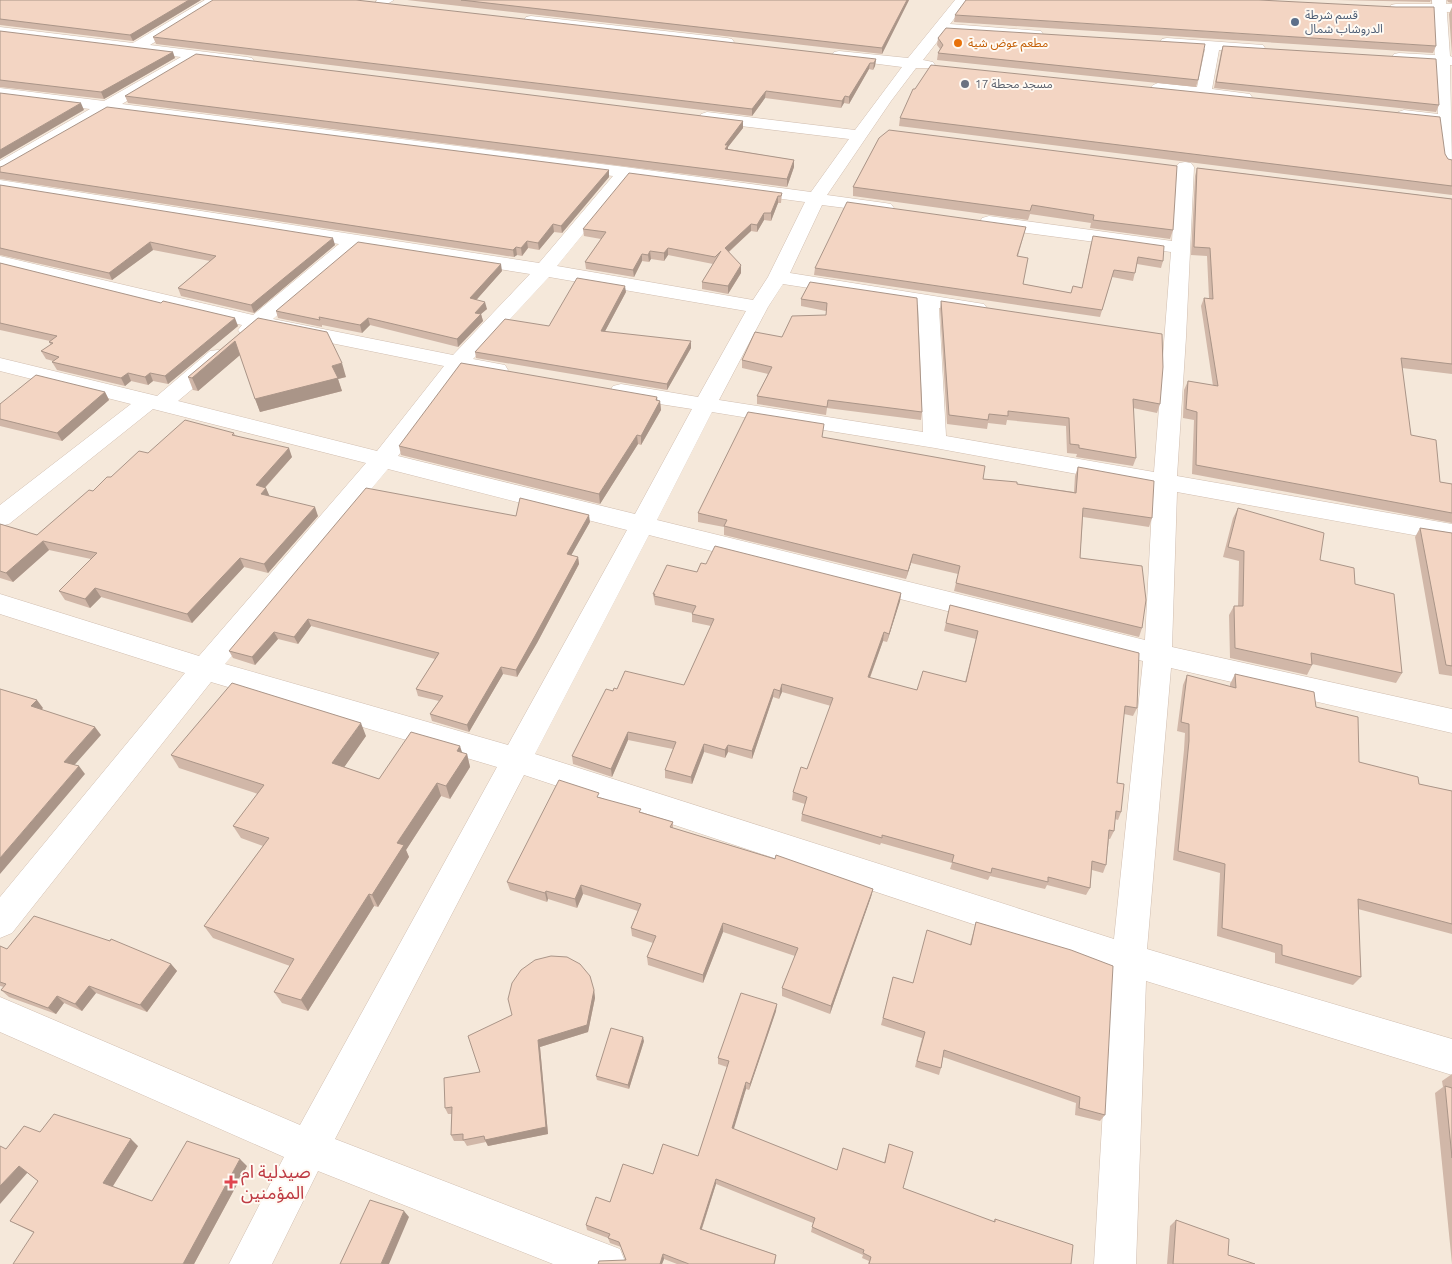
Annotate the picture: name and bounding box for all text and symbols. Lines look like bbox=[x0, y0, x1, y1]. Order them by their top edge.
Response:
place label: قسم شرطة الدروشاب شمال bbox=[1305, 8, 1383, 36]
marker: قسم شرطة الدروشاب شمال bbox=[1289, 16, 1301, 28]
place label: مطعم عوض شية bbox=[968, 36, 1048, 52]
marker: مطعم عوض شية bbox=[952, 37, 964, 49]
place label: مسجد محطة 17 bbox=[975, 77, 1053, 91]
marker: مسجد محطة 17 bbox=[959, 78, 971, 90]
place label: صيدلية ام المؤمنين bbox=[241, 1161, 311, 1204]
marker: صيدلية ام المؤمنين bbox=[225, 1176, 237, 1188]

